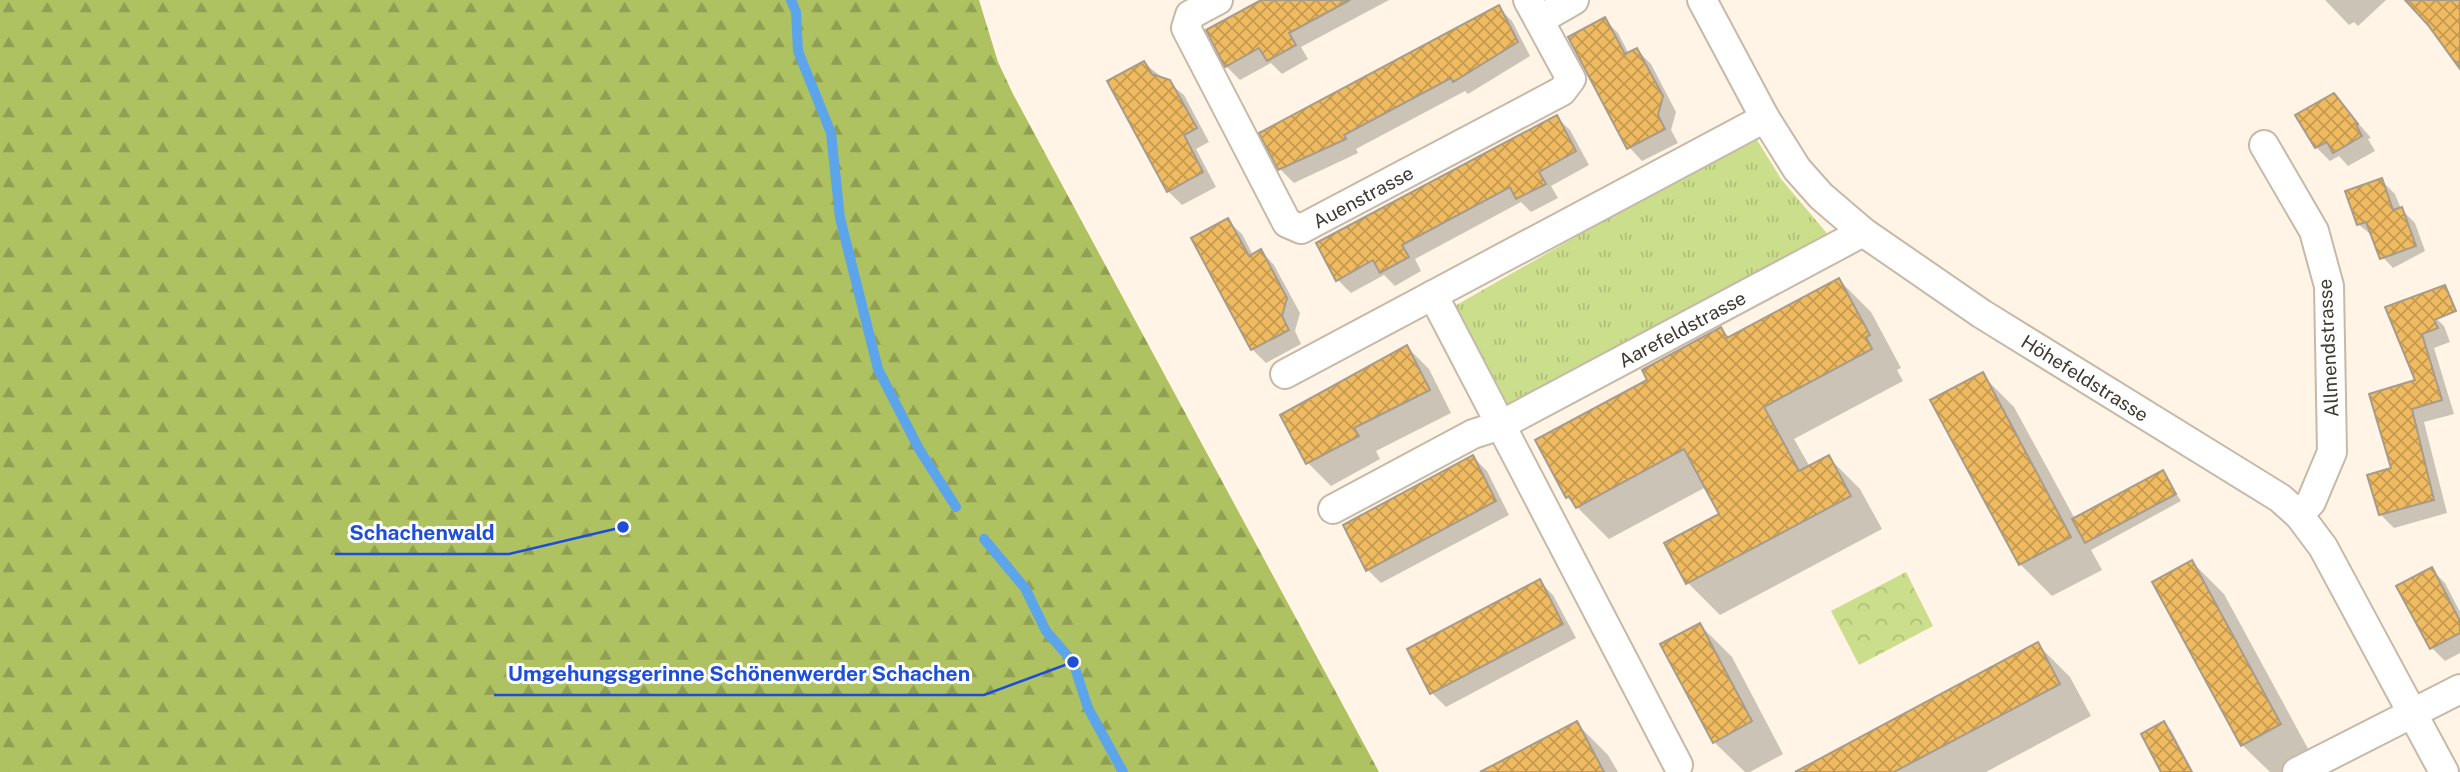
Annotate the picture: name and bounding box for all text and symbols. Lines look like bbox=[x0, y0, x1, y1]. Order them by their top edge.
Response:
street label: Auenstrasse bbox=[1309, 161, 1417, 233]
street label: Allmendstrasse bbox=[2313, 278, 2343, 418]
street label: Aarefeldstrasse bbox=[1615, 286, 1749, 372]
street label: Höhefeldstrasse bbox=[2017, 330, 2153, 426]
callout: Schachenwald bbox=[335, 512, 509, 554]
text: Schachenwald bbox=[349, 520, 495, 545]
callout: Umgehungsgerinne Schönenwerder Schachen bbox=[494, 653, 984, 695]
text: Umgehungsgerinne Schönenwerder Schachen bbox=[508, 661, 970, 686]

